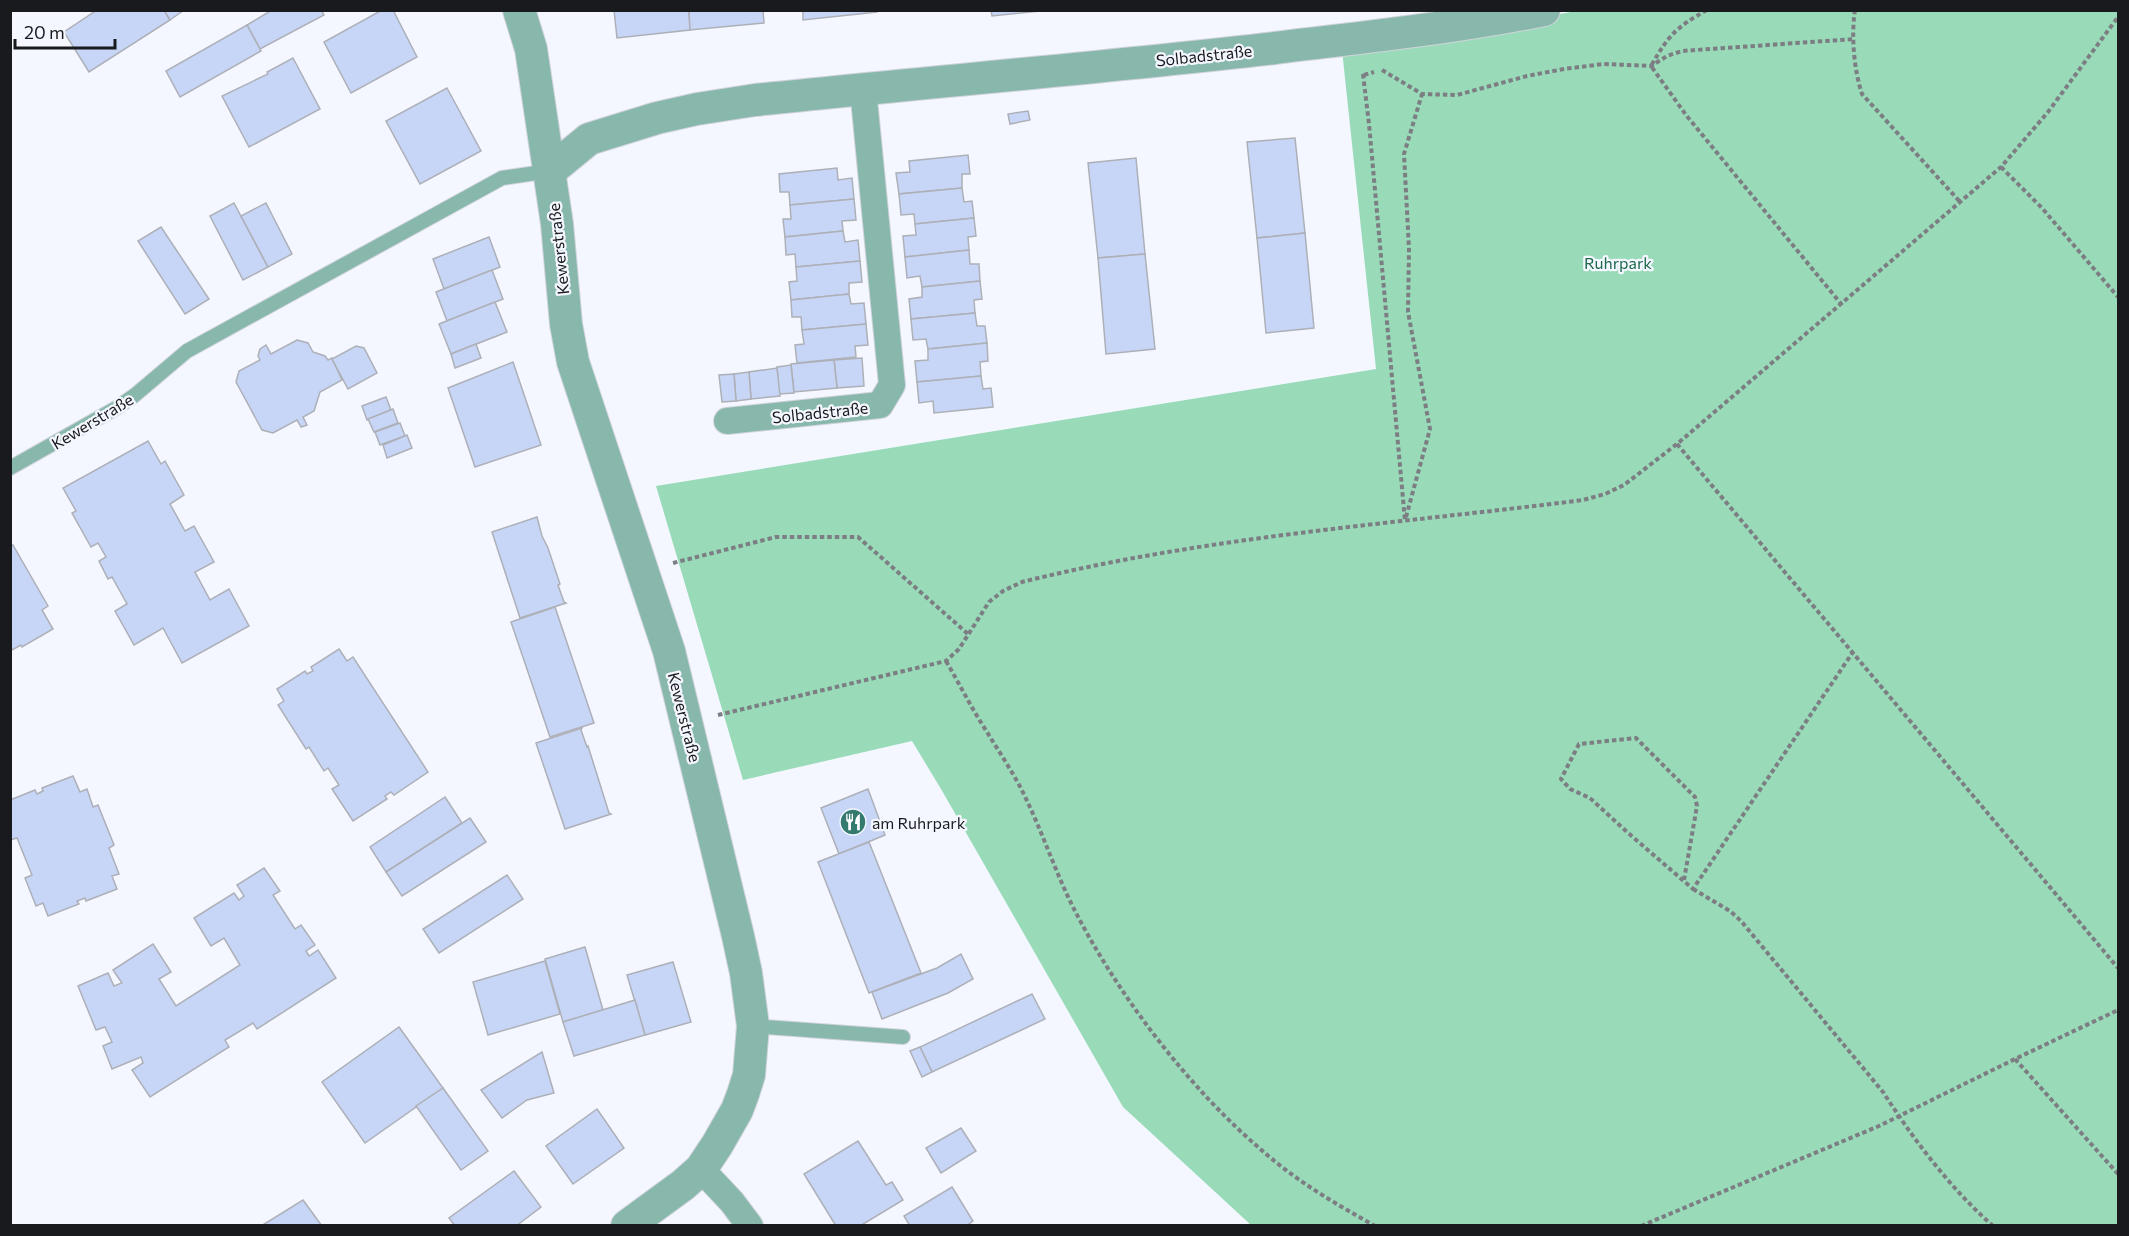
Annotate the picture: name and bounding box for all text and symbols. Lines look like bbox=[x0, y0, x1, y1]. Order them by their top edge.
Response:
scale bar bbox=[15, 12, 116, 50]
text: 20 m bbox=[24, 21, 65, 43]
street label: Solbadstraße bbox=[1155, 41, 1253, 69]
street label: Kewerstraße bbox=[544, 202, 572, 296]
park label: Ruhrpark bbox=[1584, 253, 1652, 272]
street label: Kewerstraße bbox=[48, 389, 136, 453]
street label: Solbadstraße bbox=[771, 398, 869, 426]
street label: Kewerstraße bbox=[665, 670, 705, 764]
restaurant icon: am Ruhrpark bbox=[838, 807, 868, 837]
place label: am Ruhrpark bbox=[872, 813, 966, 832]

